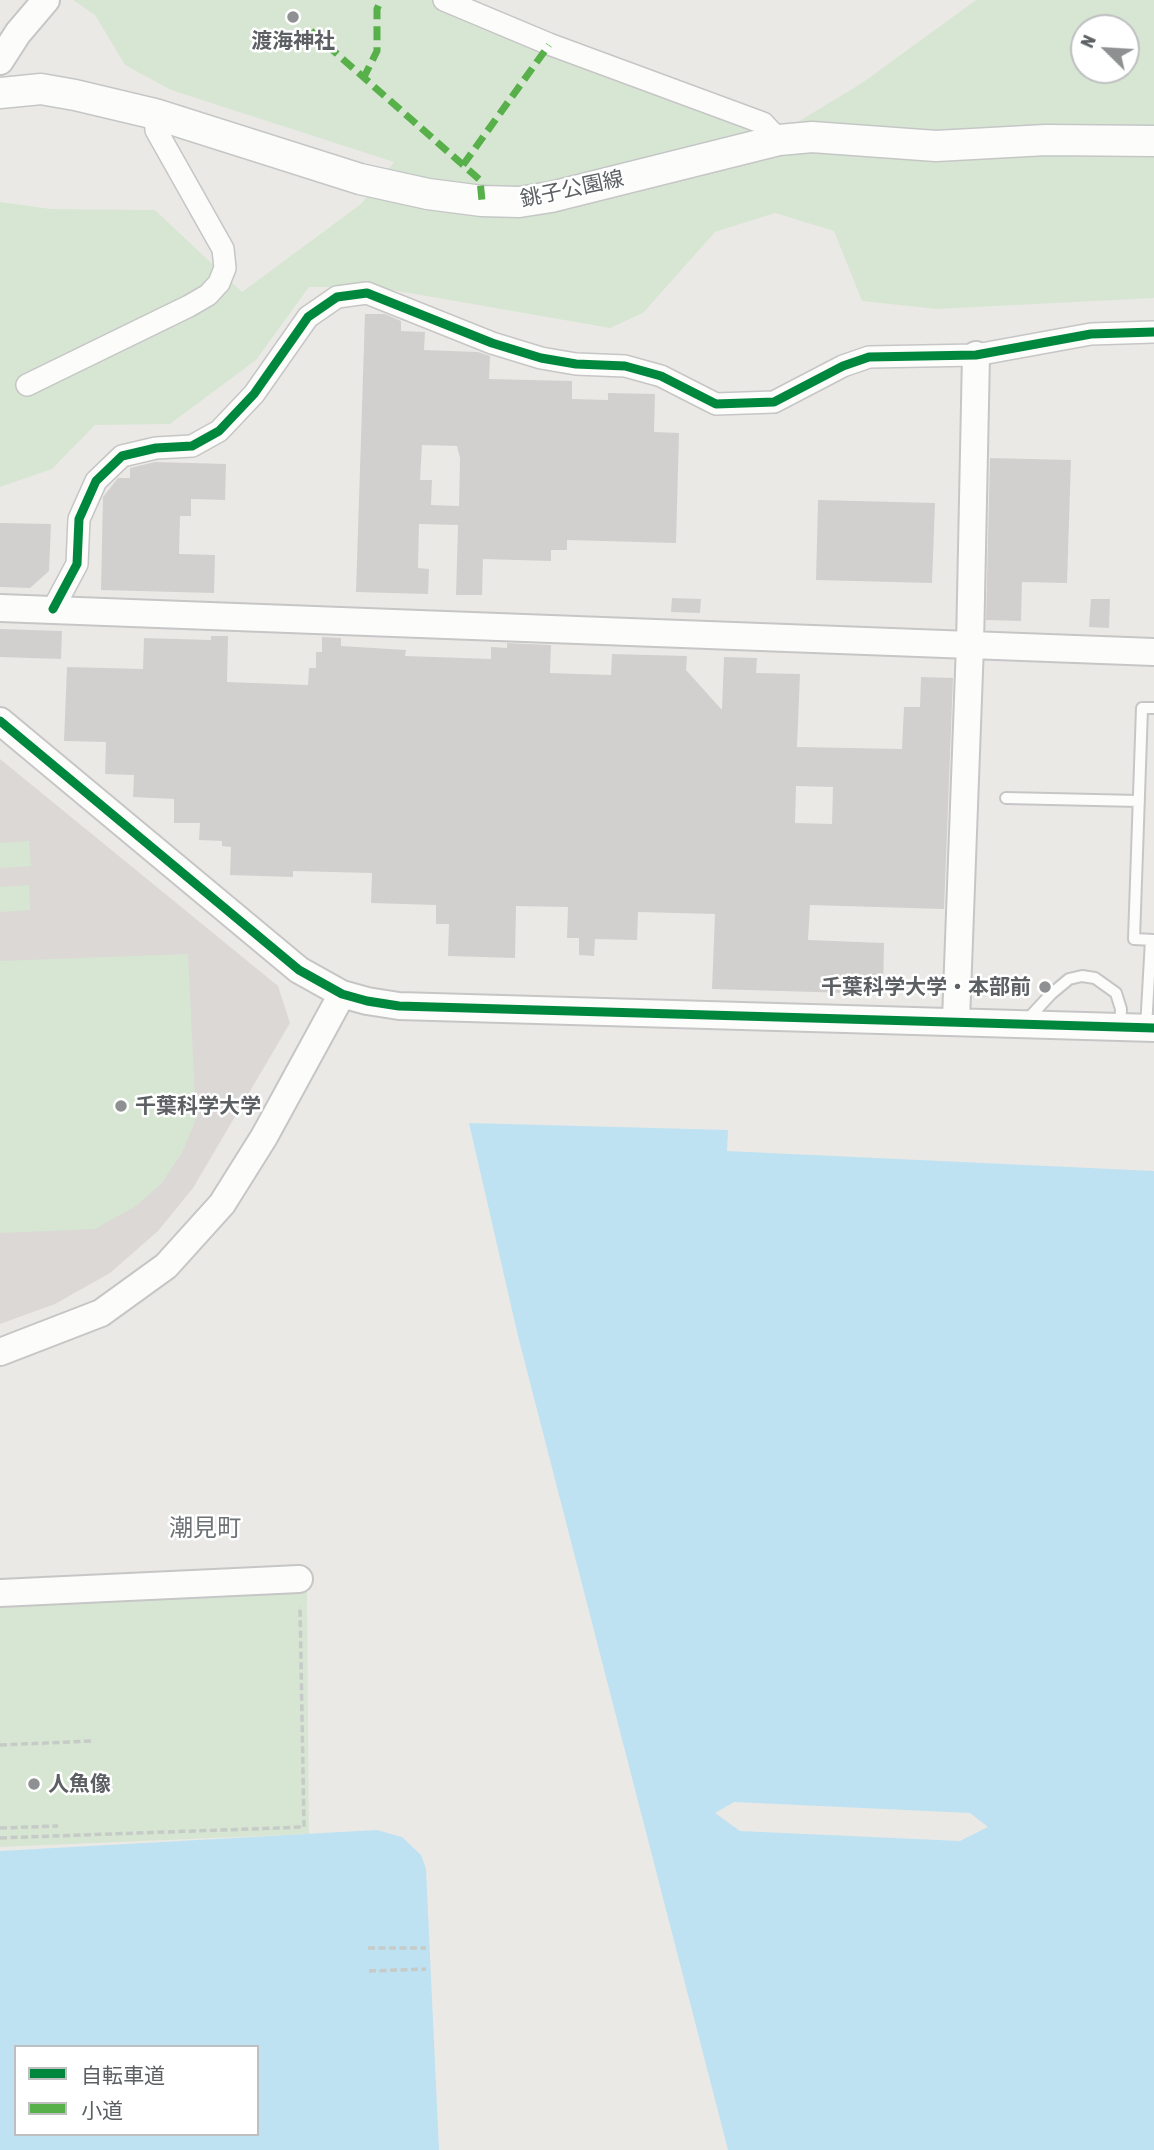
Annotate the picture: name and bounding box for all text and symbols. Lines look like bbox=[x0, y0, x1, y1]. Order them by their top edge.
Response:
marker: 渡海神社 bbox=[285, 9, 301, 25]
north arrow bbox=[1070, 14, 1140, 84]
place label: 渡海神社 bbox=[251, 28, 335, 54]
text: N bbox=[1075, 32, 1100, 51]
street label: 銚子公園線 bbox=[518, 166, 626, 212]
place label: 千葉科学大学・本部前 bbox=[821, 974, 1031, 1000]
marker: 千葉科学大学・本部前 bbox=[1037, 979, 1053, 995]
place label: 千葉科学大学 bbox=[135, 1093, 261, 1119]
marker: 千葉科学大学 bbox=[113, 1098, 129, 1114]
district label: 潮見町 bbox=[169, 1514, 241, 1542]
place label: 人魚像 bbox=[48, 1771, 111, 1797]
marker: 人魚像 bbox=[26, 1776, 42, 1792]
legend bbox=[14, 2045, 259, 2136]
text: 自転車道 bbox=[81, 2063, 165, 2087]
text: 小道 bbox=[81, 2098, 123, 2122]

